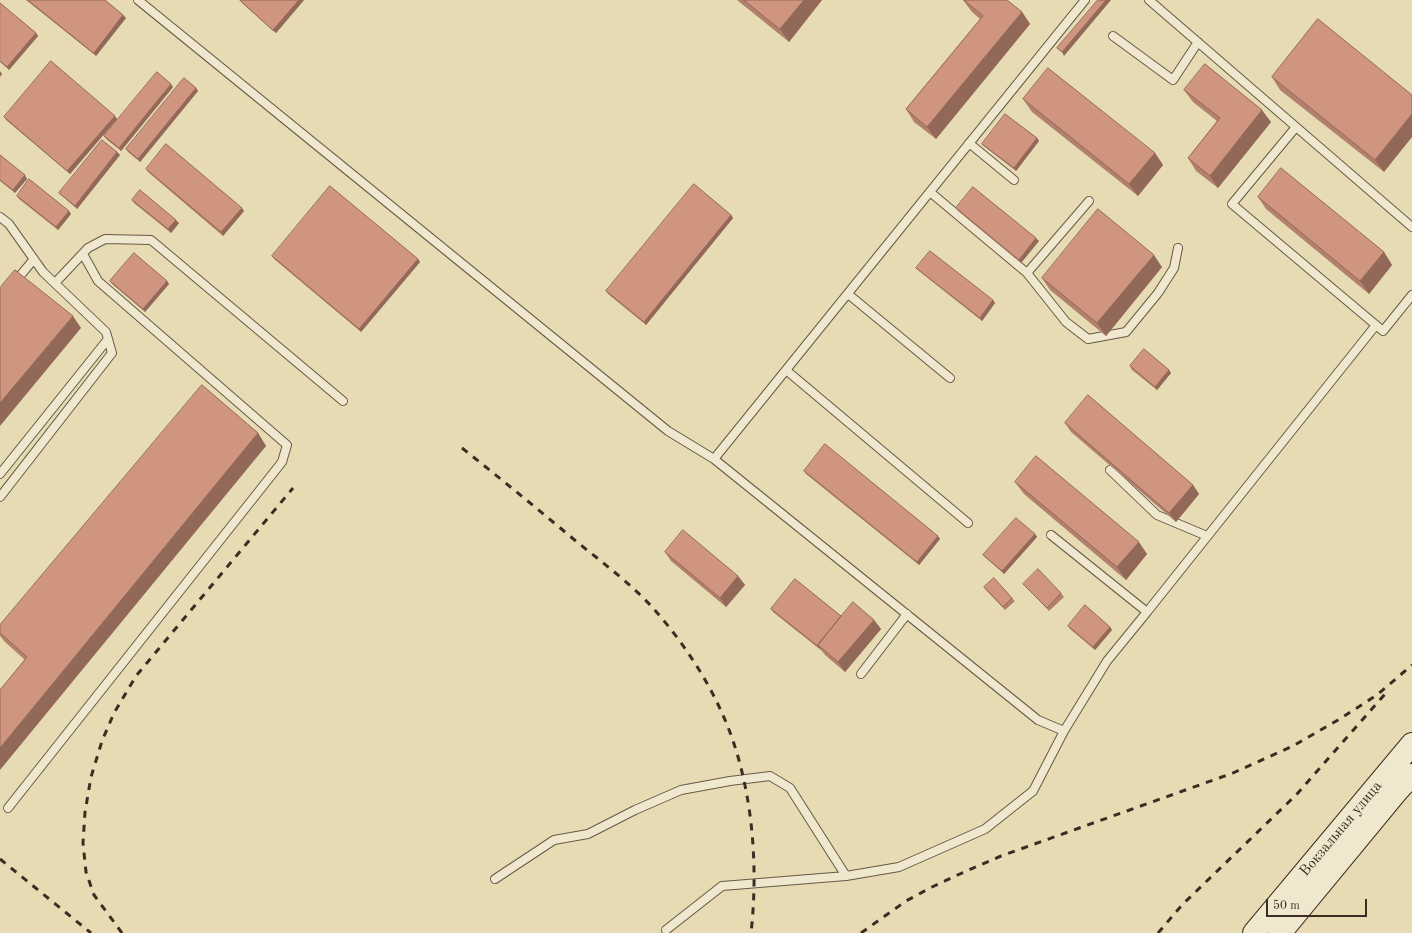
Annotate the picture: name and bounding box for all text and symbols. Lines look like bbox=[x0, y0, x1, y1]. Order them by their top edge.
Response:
street label: Вокзальная улица bbox=[1296, 778, 1386, 880]
scale bar bbox=[1268, 891, 1369, 917]
text: 50 m bbox=[1273, 900, 1300, 912]

